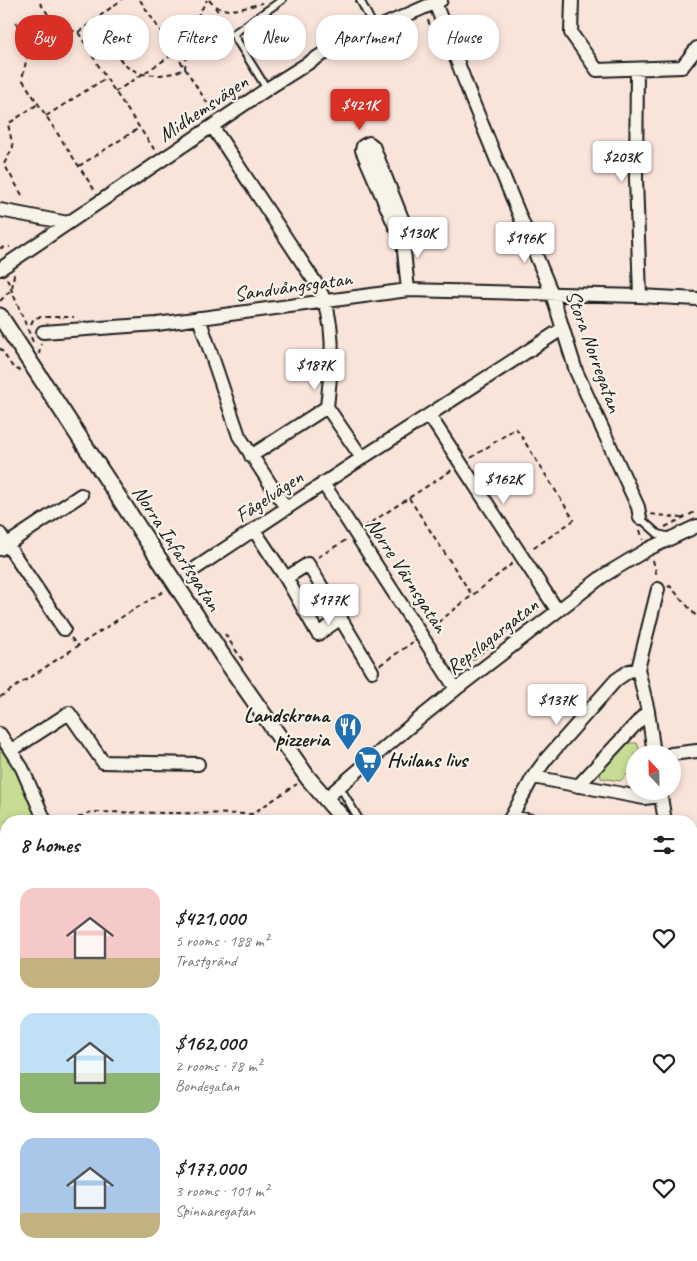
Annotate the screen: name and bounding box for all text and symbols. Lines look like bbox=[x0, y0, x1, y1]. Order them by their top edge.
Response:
chip: Buy bbox=[15, 15, 73, 60]
chip: Rent bbox=[83, 15, 149, 60]
chip: Filters bbox=[159, 15, 234, 60]
chip: New bbox=[244, 15, 306, 60]
chip: Apartment bbox=[316, 15, 418, 60]
chip: House bbox=[428, 15, 499, 60]
street label: Midhemsvägen bbox=[153, 68, 253, 147]
pin: $421K bbox=[325, 88, 395, 131]
text: $421K bbox=[342, 95, 378, 115]
pin: $203K bbox=[587, 140, 657, 183]
text: $203K bbox=[604, 147, 640, 167]
pin: $130K bbox=[383, 216, 453, 259]
pin: $196K bbox=[490, 222, 560, 264]
text: $130K bbox=[400, 223, 436, 243]
text: $196K bbox=[506, 228, 544, 248]
street label: Sandvångsgatan bbox=[233, 265, 355, 307]
street label: Stora Norregatan bbox=[560, 286, 628, 416]
pin: $187K bbox=[280, 348, 350, 391]
text: $187K bbox=[297, 355, 333, 375]
pin: $162K bbox=[469, 462, 539, 505]
street label: Fågelvägen bbox=[230, 464, 308, 528]
text: $162K bbox=[485, 469, 523, 489]
street label: Norra Infartsgatan bbox=[127, 480, 228, 616]
street label: Norre Värnsgatan bbox=[360, 513, 455, 639]
pin: $177K bbox=[294, 584, 364, 626]
text: $177K bbox=[311, 590, 347, 610]
street label: Repslagargatan bbox=[441, 592, 544, 680]
pin: $137K bbox=[522, 684, 592, 726]
text: $137K bbox=[539, 690, 575, 710]
place label: Landskrona pizzeria bbox=[244, 702, 331, 752]
restaurant icon: Landskrona pizzeria bbox=[333, 712, 363, 751]
supermarket icon: Hvilans livs bbox=[353, 745, 383, 784]
north arrow bbox=[626, 745, 681, 800]
map controls bbox=[626, 745, 681, 800]
place label: Hvilans livs bbox=[387, 747, 470, 773]
icon: filters bbox=[650, 831, 678, 859]
text: 8 homes bbox=[20, 832, 79, 858]
text: $421,000 bbox=[175, 905, 245, 931]
icon: home bbox=[60, 908, 120, 968]
icon: heart bbox=[650, 924, 678, 952]
text: 5 rooms · 188 m² bbox=[175, 931, 269, 951]
text: Trastgränd bbox=[175, 951, 236, 971]
text: $162,000 bbox=[175, 1030, 246, 1056]
icon: home bbox=[60, 1033, 120, 1093]
icon: heart bbox=[650, 1049, 678, 1077]
text: 2 rooms · 78 m² bbox=[175, 1056, 261, 1076]
text: Bondegatan bbox=[175, 1076, 239, 1096]
text: $177,000 bbox=[175, 1155, 245, 1181]
icon: home bbox=[60, 1158, 120, 1218]
icon: heart bbox=[650, 1174, 678, 1202]
text: 3 rooms · 101 m² bbox=[175, 1181, 269, 1201]
text: Spinnaregatan bbox=[175, 1201, 255, 1221]

